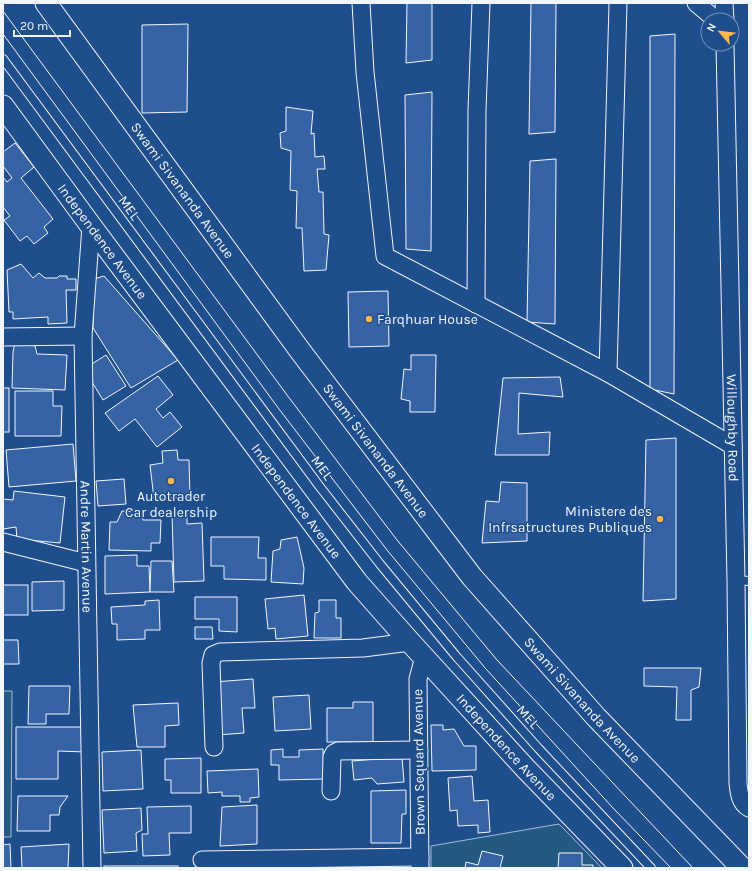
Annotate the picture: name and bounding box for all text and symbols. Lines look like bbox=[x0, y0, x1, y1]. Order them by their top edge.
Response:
scale bar bbox=[14, 12, 70, 38]
north arrow bbox=[700, 12, 740, 52]
text: 20 m bbox=[20, 19, 48, 33]
text: N bbox=[704, 21, 719, 34]
street label: Swami Sivananda Avenue bbox=[127, 119, 238, 262]
street label: Independence Avenue bbox=[54, 180, 151, 302]
street label: MEL bbox=[114, 192, 144, 224]
place label: Farqhuar House bbox=[377, 311, 478, 328]
marker: Farqhuar House bbox=[364, 314, 374, 324]
street label: Willoughby Road bbox=[723, 374, 742, 482]
street label: Swami Sivananda Avenue bbox=[319, 380, 432, 521]
street label: Independence Avenue bbox=[248, 440, 345, 562]
street label: MEL bbox=[307, 452, 337, 484]
marker: Autotrader Car dealership bbox=[166, 476, 176, 486]
street label: Andre Martin Avenue bbox=[77, 480, 96, 613]
place label: Autotrader Car dealership bbox=[125, 488, 217, 521]
place label: Ministere des Infrsatructures Publiques bbox=[488, 503, 652, 536]
marker: Ministere des Infrsatructures Publiques bbox=[655, 514, 665, 524]
street label: Swami Sivananda Avenue bbox=[521, 633, 644, 766]
street label: Brown Sequard Avenue bbox=[409, 689, 429, 835]
street label: Independence Avenue bbox=[453, 690, 560, 804]
street label: MEL bbox=[513, 702, 543, 733]

